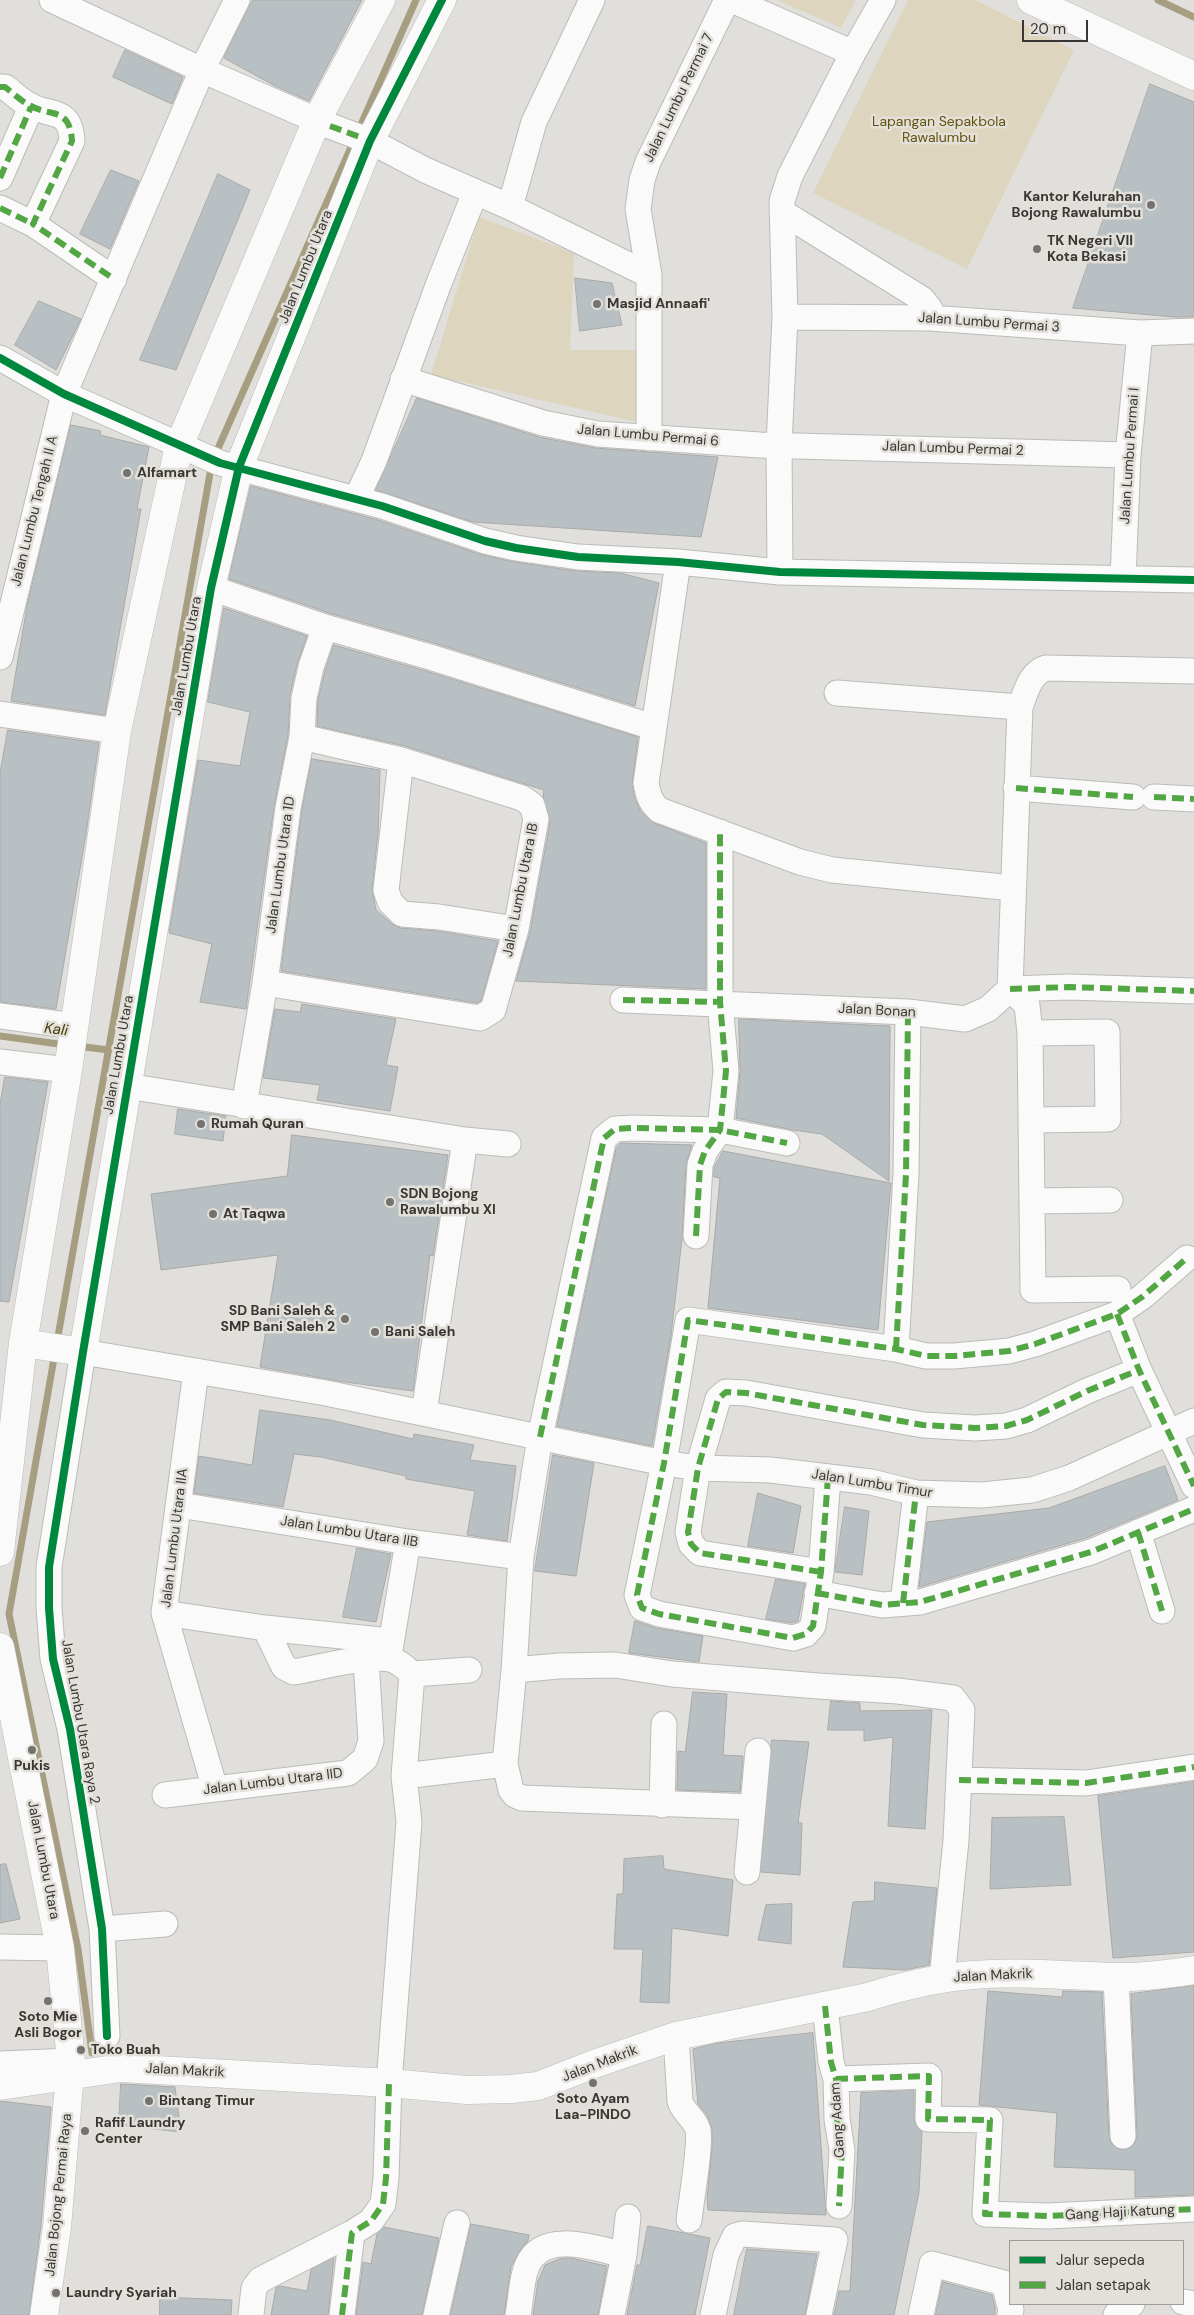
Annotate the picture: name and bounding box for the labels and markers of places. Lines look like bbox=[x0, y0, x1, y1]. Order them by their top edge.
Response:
place label: Kantor Kelurahan Bojong Rawalumbu bbox=[1012, 189, 1141, 222]
marker: Kantor Kelurahan Bojong Rawalumbu bbox=[1145, 199, 1157, 211]
place label: TK Negeri VII Kota Bekasi bbox=[1047, 233, 1133, 266]
marker: TK Negeri VII Kota Bekasi bbox=[1031, 243, 1043, 255]
place label: Masjid Annaafi' bbox=[607, 296, 710, 312]
marker: Masjid Annaafi' bbox=[591, 298, 603, 310]
place label: Alfamart bbox=[137, 465, 197, 481]
marker: Alfamart bbox=[121, 467, 133, 479]
place label: Rumah Quran bbox=[211, 1116, 304, 1132]
marker: Rumah Quran bbox=[195, 1118, 207, 1130]
place label: SDN Bojong Rawalumbu XI bbox=[400, 1186, 496, 1218]
marker: SDN Bojong Rawalumbu XI bbox=[384, 1196, 396, 1208]
place label: At Taqwa bbox=[223, 1206, 285, 1222]
marker: At Taqwa bbox=[207, 1208, 219, 1220]
place label: SD Bani Saleh & SMP Bani Saleh 2 bbox=[221, 1303, 335, 1335]
marker: SD Bani Saleh & SMP Bani Saleh 2 bbox=[339, 1313, 351, 1325]
place label: Bani Saleh bbox=[385, 1324, 455, 1340]
marker: Bani Saleh bbox=[369, 1326, 381, 1338]
marker: Pukis bbox=[26, 1744, 38, 1756]
place label: Pukis bbox=[14, 1758, 50, 1774]
marker: Soto Mie Asli Bogor bbox=[42, 1995, 54, 2007]
place label: Soto Mie Asli Bogor bbox=[14, 2009, 82, 2041]
place label: Toko Buah bbox=[91, 2042, 160, 2058]
marker: Toko Buah bbox=[75, 2044, 87, 2056]
marker: Soto Ayam Laa-PINDO bbox=[587, 2077, 599, 2089]
place label: Soto Ayam Laa-PINDO bbox=[555, 2091, 631, 2124]
place label: Bintang Timur bbox=[159, 2093, 255, 2109]
marker: Bintang Timur bbox=[143, 2095, 155, 2107]
place label: Rafif Laundry Center bbox=[95, 2115, 185, 2148]
marker: Rafif Laundry Center bbox=[79, 2125, 91, 2137]
place label: Laundry Syariah bbox=[66, 2285, 177, 2301]
marker: Laundry Syariah bbox=[50, 2287, 62, 2299]

